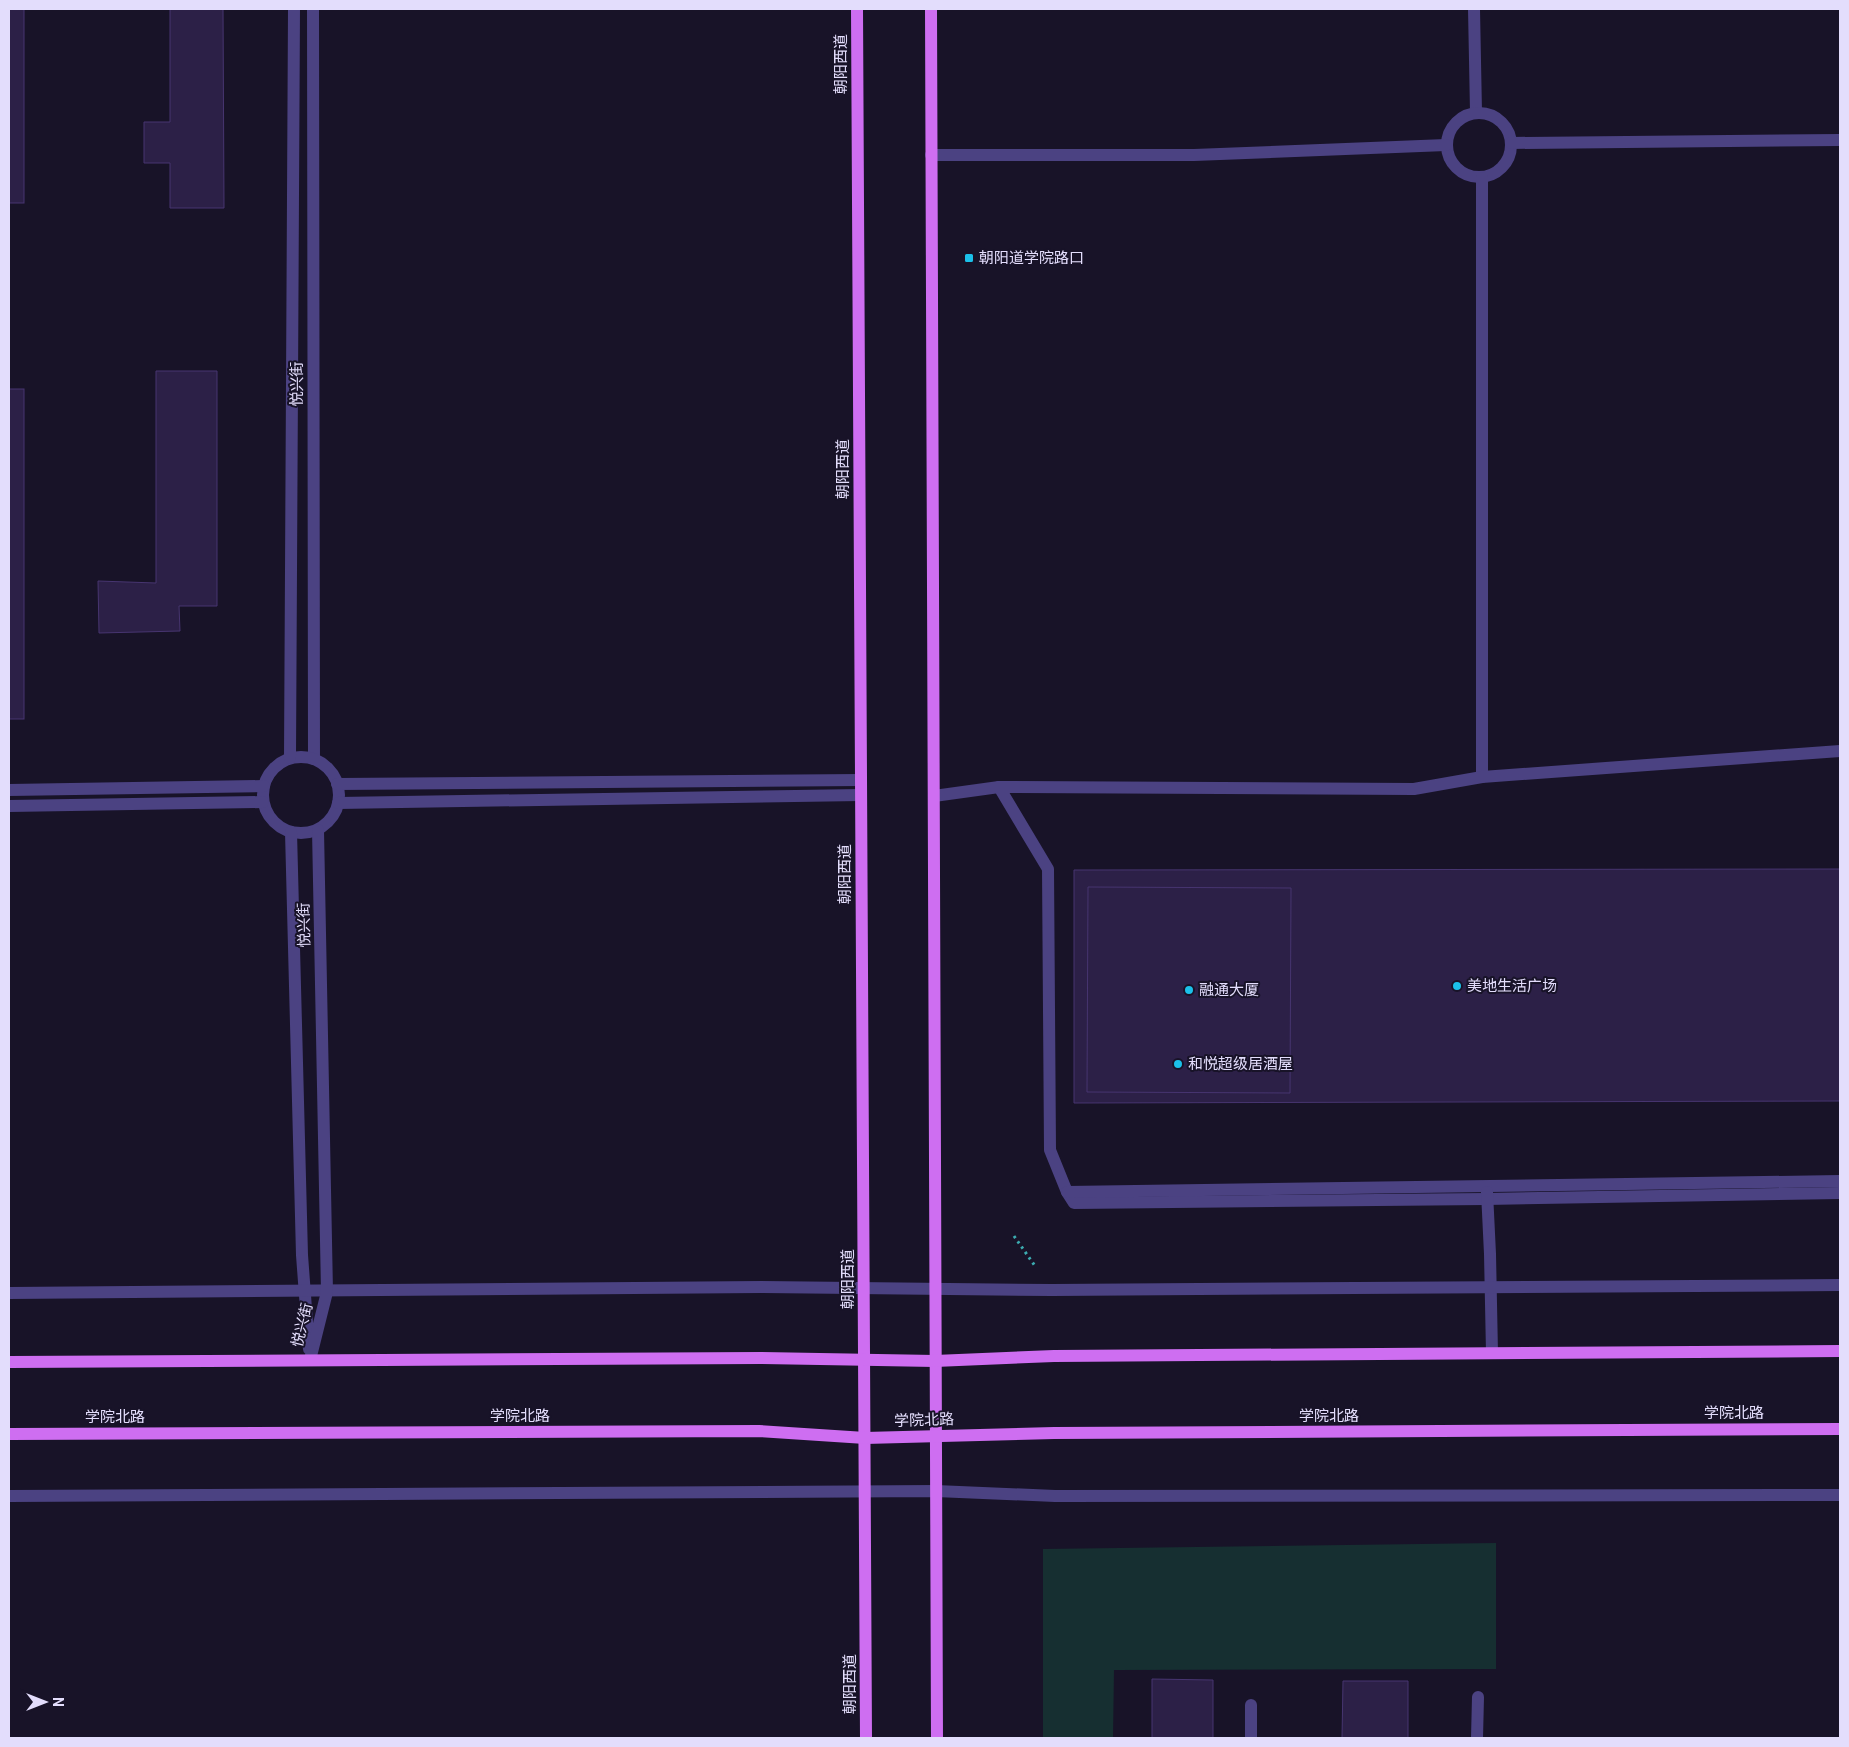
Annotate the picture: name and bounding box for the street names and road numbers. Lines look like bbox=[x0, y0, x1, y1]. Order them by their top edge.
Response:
street label: 朝阳西道 bbox=[832, 34, 850, 94]
street label: 悦兴街 bbox=[288, 361, 306, 407]
street label: 朝阳西道 bbox=[834, 439, 852, 499]
street label: 朝阳西道 bbox=[836, 844, 854, 904]
street label: 悦兴街 bbox=[295, 902, 313, 948]
street label: 朝阳西道 bbox=[839, 1249, 857, 1309]
street label: 悦兴街 bbox=[288, 1301, 316, 1349]
street label: 学院北路 bbox=[1704, 1404, 1764, 1422]
street label: 学院北路 bbox=[490, 1407, 550, 1425]
street label: 学院北路 bbox=[1299, 1407, 1359, 1425]
street label: 学院北路 bbox=[85, 1408, 145, 1426]
street label: 学院北路 bbox=[894, 1410, 954, 1430]
street label: 朝阳西道 bbox=[841, 1654, 859, 1714]

